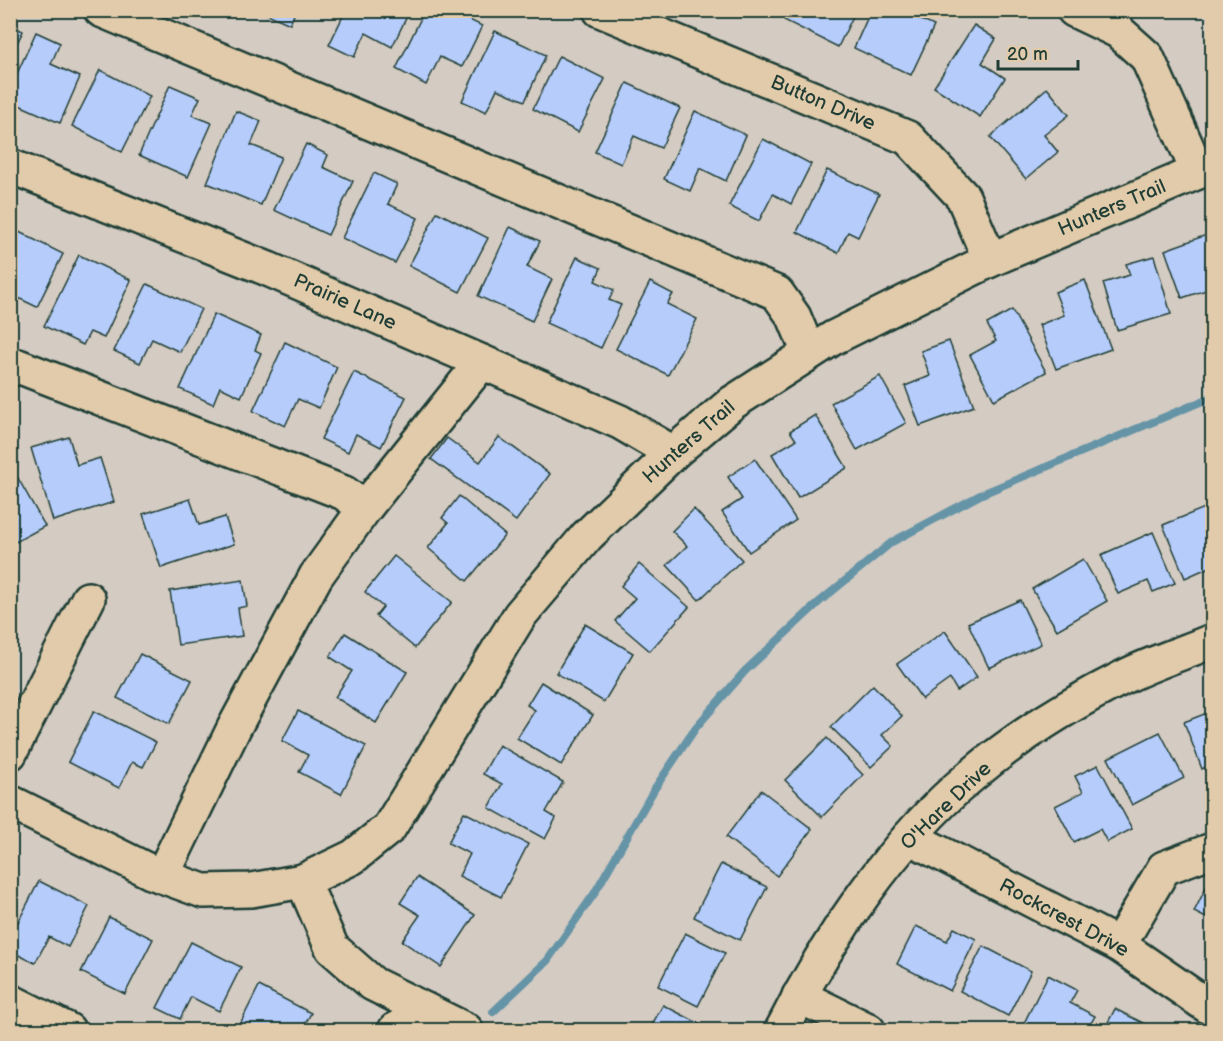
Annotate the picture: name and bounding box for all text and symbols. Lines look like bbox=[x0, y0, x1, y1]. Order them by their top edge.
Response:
scale bar bbox=[998, 33, 1078, 71]
text: 20 m bbox=[1007, 44, 1048, 65]
street label: Button Drive bbox=[767, 70, 879, 136]
street label: Hunters Trail bbox=[1055, 175, 1169, 241]
street label: Prairie Lane bbox=[290, 269, 400, 335]
street label: Hunters Trail bbox=[638, 395, 740, 489]
street label: O'Hare Drive bbox=[896, 757, 996, 855]
street label: Rockcrest Drive bbox=[995, 874, 1133, 962]

